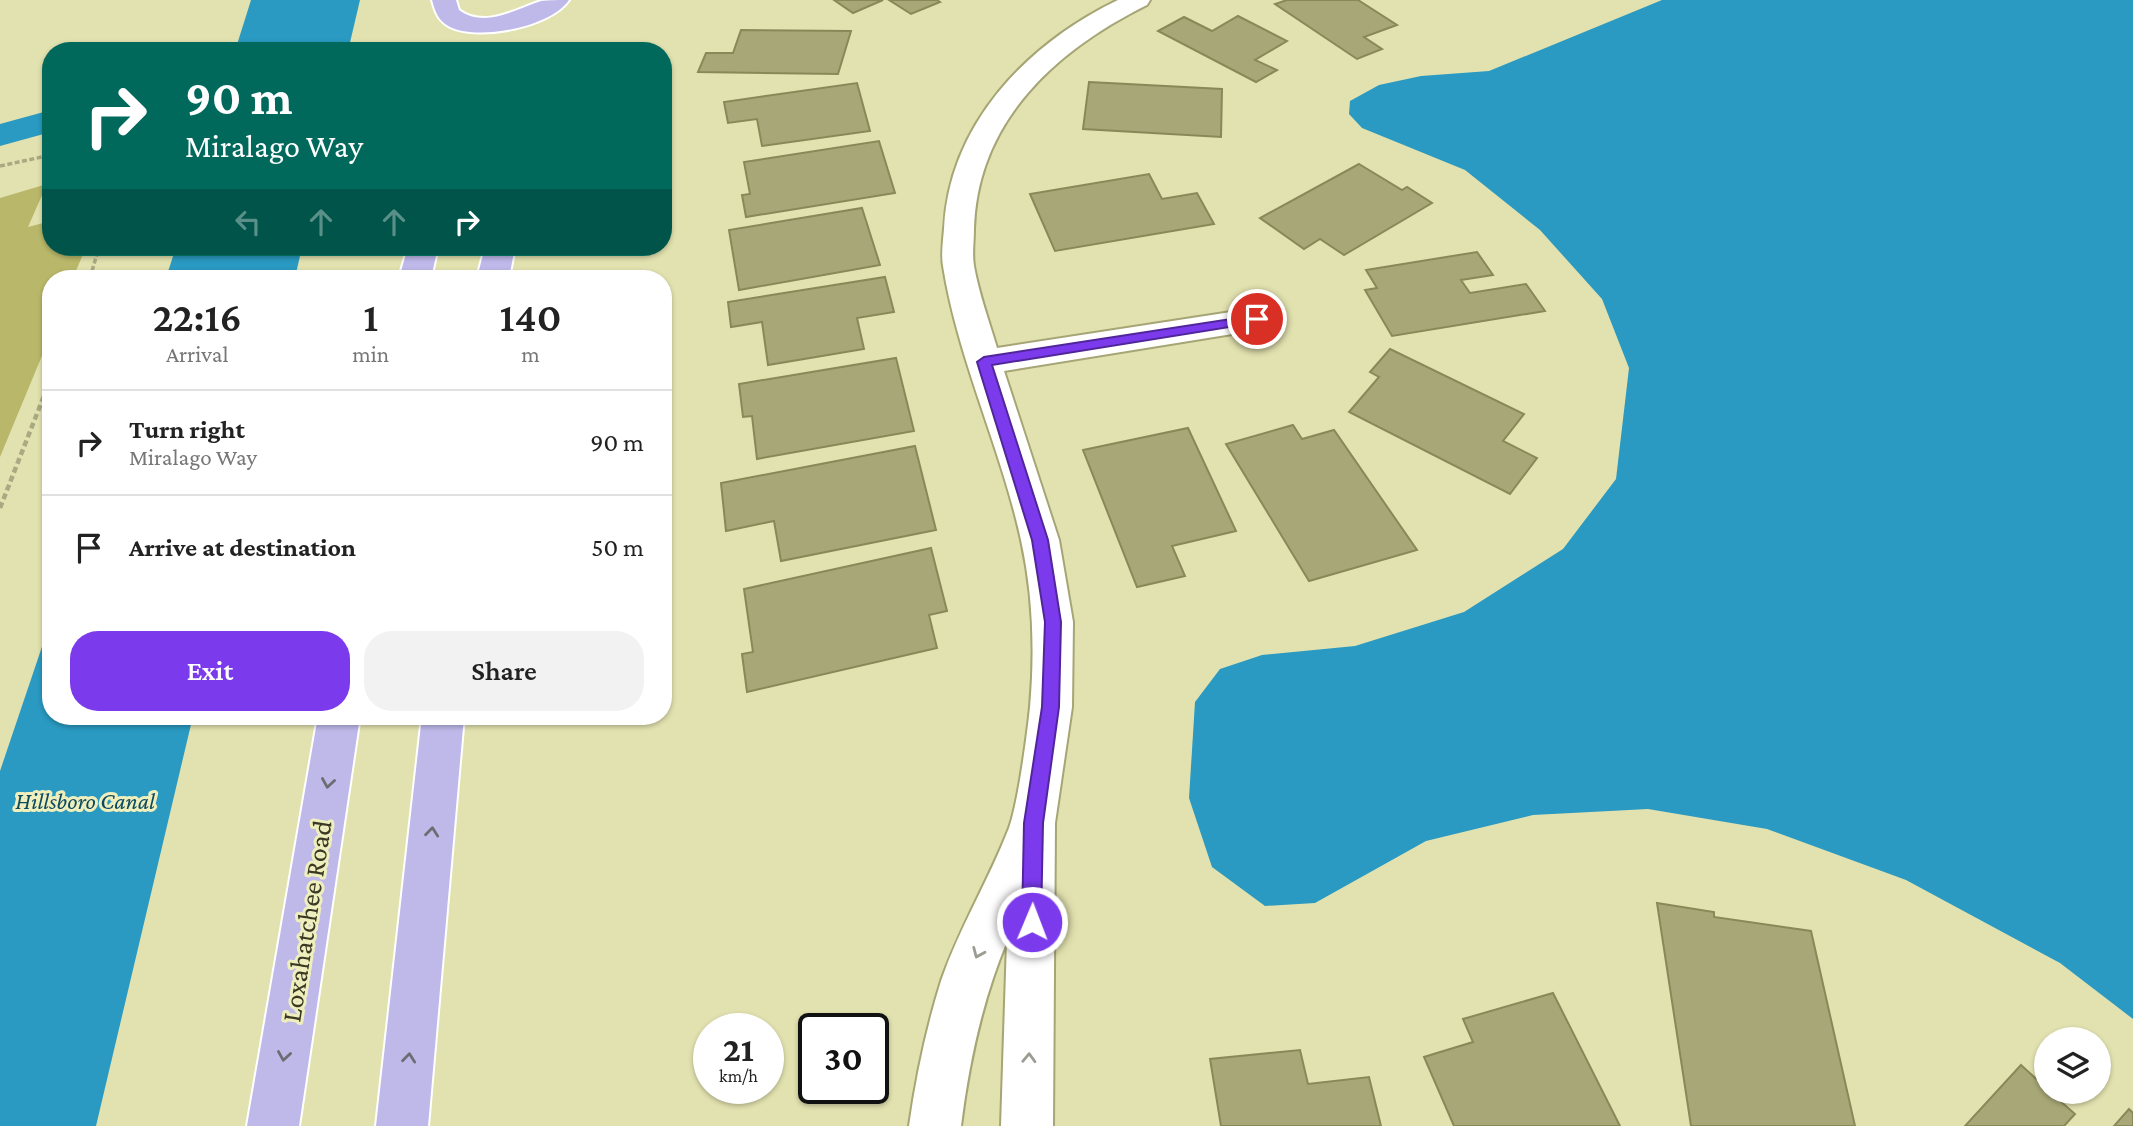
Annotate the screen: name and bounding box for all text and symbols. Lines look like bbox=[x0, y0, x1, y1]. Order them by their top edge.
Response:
icon: right bbox=[70, 70, 161, 161]
text: 90 m bbox=[185, 70, 292, 125]
text: Miralago Way bbox=[185, 128, 363, 164]
icon: left bbox=[229, 203, 267, 241]
icon: ahead bbox=[302, 203, 340, 241]
icon: ahead bbox=[375, 203, 413, 241]
icon: right bbox=[448, 203, 486, 241]
pin bbox=[1227, 289, 1287, 349]
text: 22:16 bbox=[152, 293, 242, 340]
text: 1 bbox=[363, 293, 378, 340]
text: 140 bbox=[500, 293, 562, 340]
icon: arrive bbox=[1238, 300, 1276, 338]
text: Arrival bbox=[166, 341, 228, 367]
text: min bbox=[352, 341, 389, 367]
text: m bbox=[521, 341, 540, 367]
text: Turn right bbox=[129, 415, 245, 444]
icon: right bbox=[70, 424, 108, 462]
text: 90 m bbox=[590, 428, 644, 457]
text: Miralago Way bbox=[129, 444, 257, 470]
icon: arrive bbox=[70, 529, 108, 567]
text: Arrive at destination bbox=[129, 533, 356, 562]
text: 50 m bbox=[591, 533, 644, 562]
button: Exit bbox=[70, 631, 350, 711]
button: Share bbox=[364, 631, 644, 711]
one-way arrow bbox=[321, 777, 336, 789]
water label: Hillsboro Canal bbox=[15, 787, 156, 814]
street label: Loxahatchee Road bbox=[275, 818, 338, 1024]
one-way arrow bbox=[424, 826, 439, 838]
position arrow bbox=[995, 885, 1069, 959]
one-way arrow bbox=[972, 947, 986, 959]
speed limit sign: 30 bbox=[798, 1013, 889, 1104]
map controls bbox=[2034, 1027, 2111, 1104]
button: layers bbox=[2034, 1027, 2111, 1104]
text: 21 bbox=[723, 1030, 754, 1069]
one-way arrow bbox=[277, 1050, 292, 1062]
one-way arrow bbox=[401, 1052, 416, 1063]
one-way arrow bbox=[1021, 1052, 1036, 1063]
text: km/h bbox=[719, 1066, 758, 1086]

